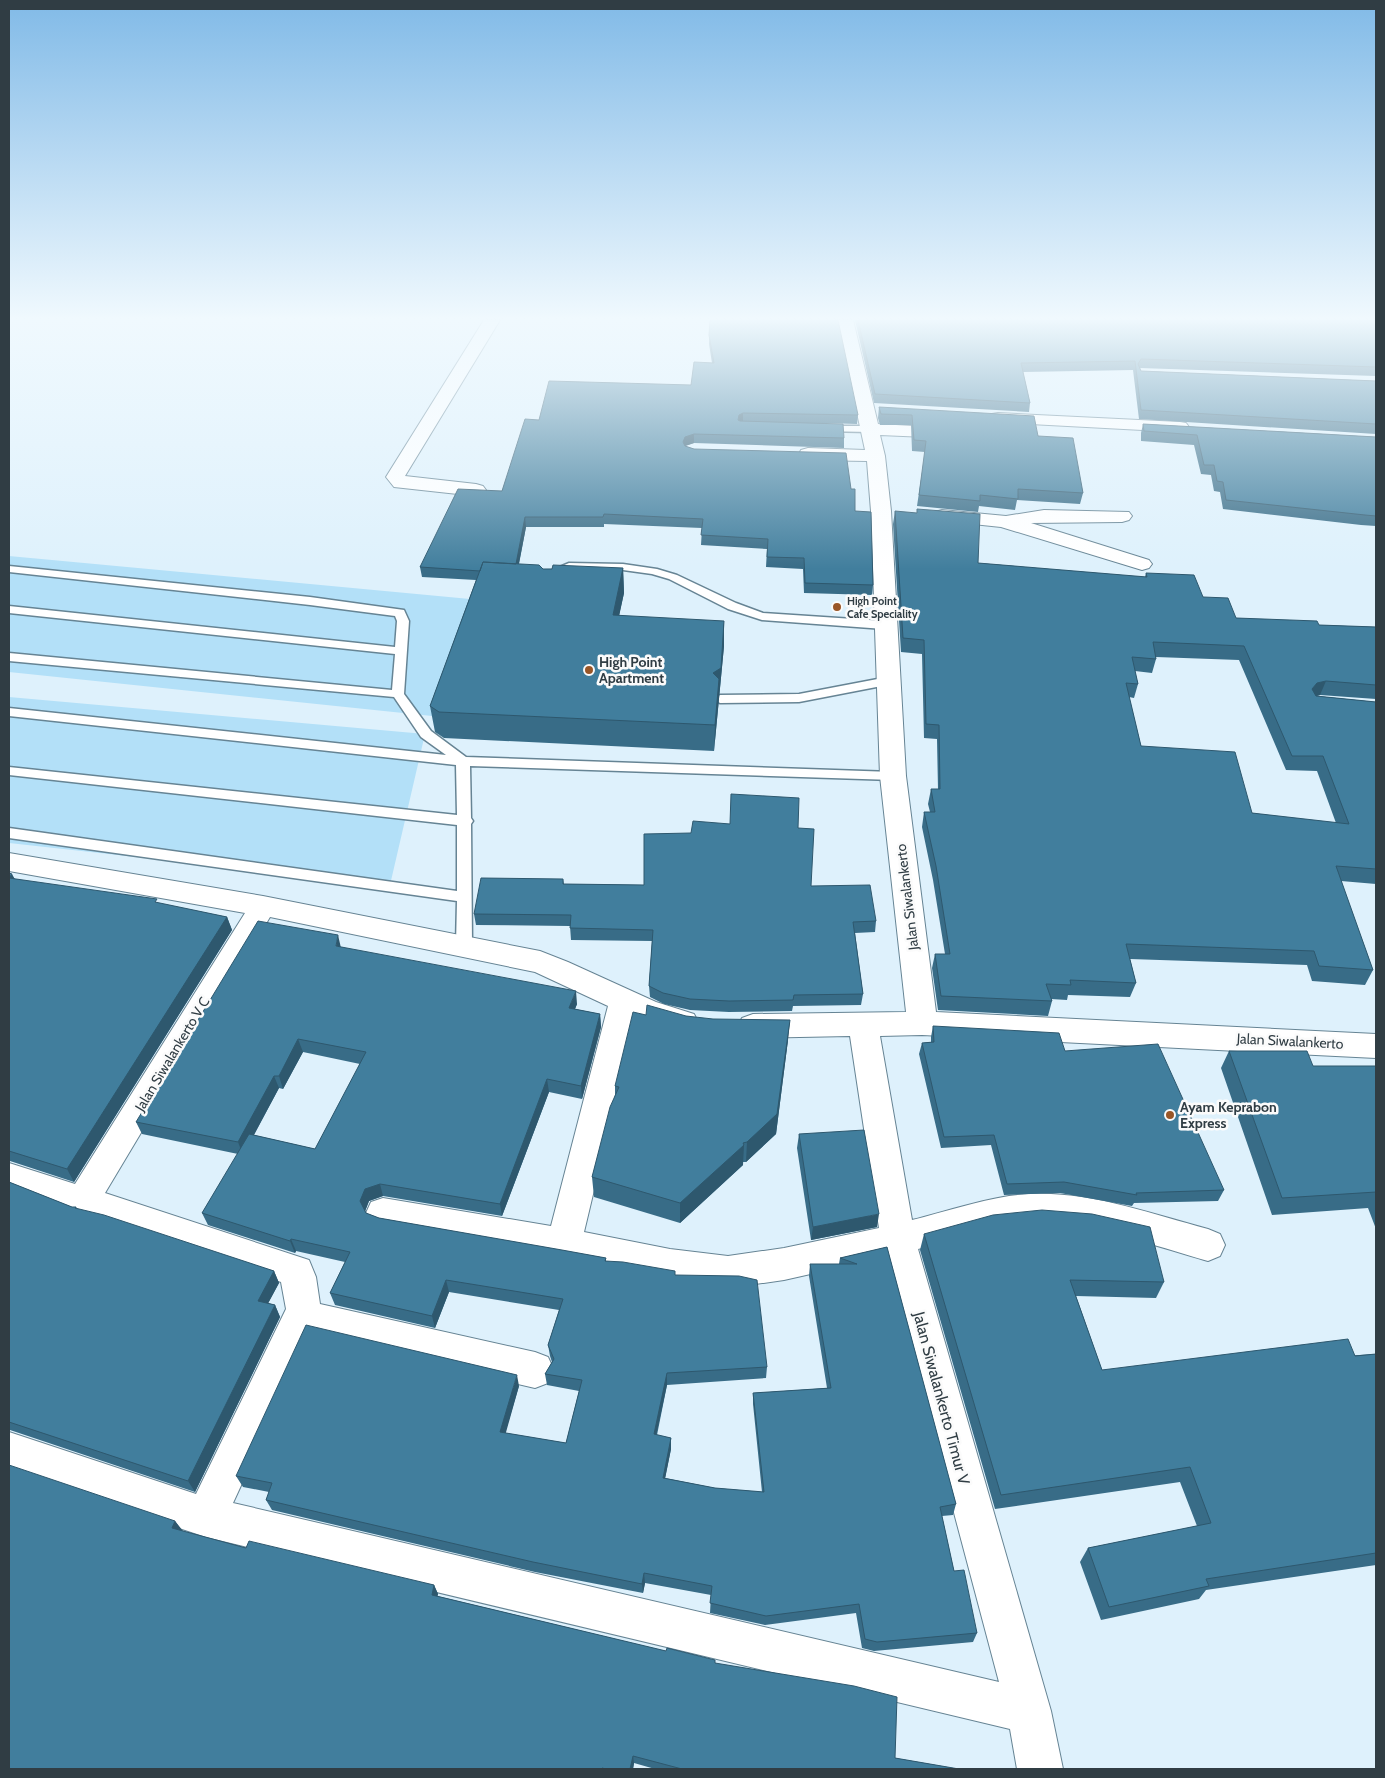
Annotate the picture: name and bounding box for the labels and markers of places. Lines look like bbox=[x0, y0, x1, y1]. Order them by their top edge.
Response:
place label: High Point Cafe Speciality bbox=[847, 594, 918, 621]
marker: High Point Cafe Speciality bbox=[831, 601, 843, 613]
place label: High Point Apartment bbox=[599, 653, 664, 687]
marker: High Point Apartment bbox=[583, 664, 595, 676]
place label: Ayam Keprabon Express bbox=[1180, 1098, 1277, 1132]
marker: Ayam Keprabon Express bbox=[1164, 1109, 1176, 1121]

